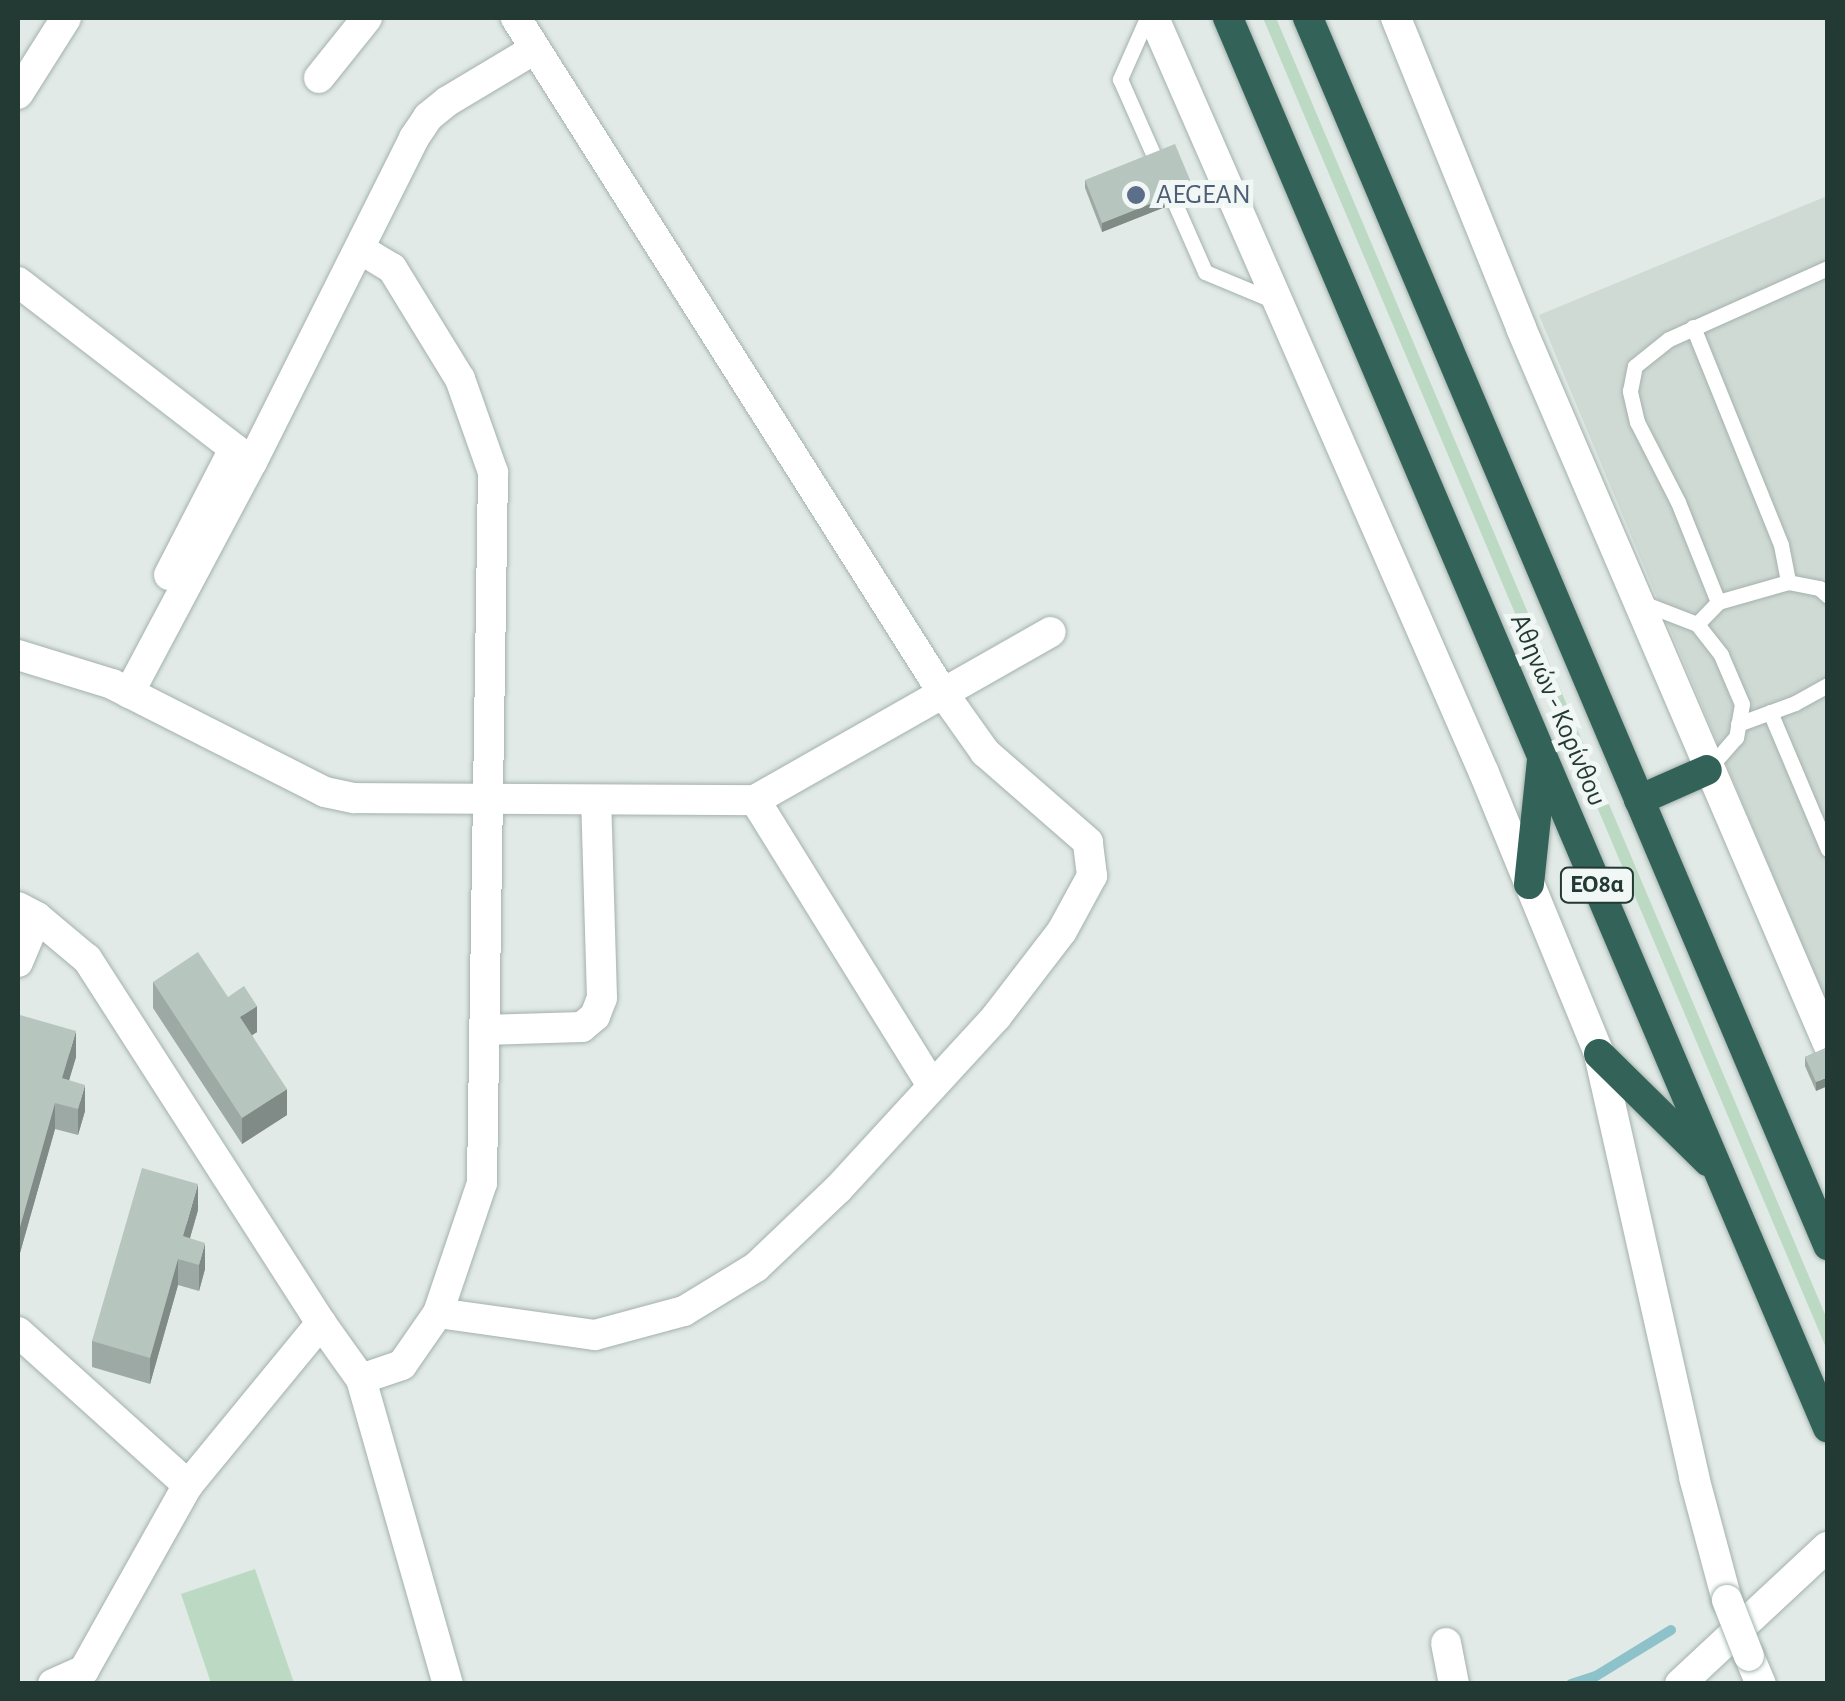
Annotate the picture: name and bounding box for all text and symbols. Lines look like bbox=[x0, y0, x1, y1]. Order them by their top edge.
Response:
place label: AEGEAN bbox=[1156, 178, 1251, 212]
marker: AEGEAN bbox=[1125, 184, 1147, 206]
street label: Αθηνών - Κορίνθου bbox=[1502, 609, 1614, 811]
road number: ΕΟ8α bbox=[1560, 865, 1634, 905]

